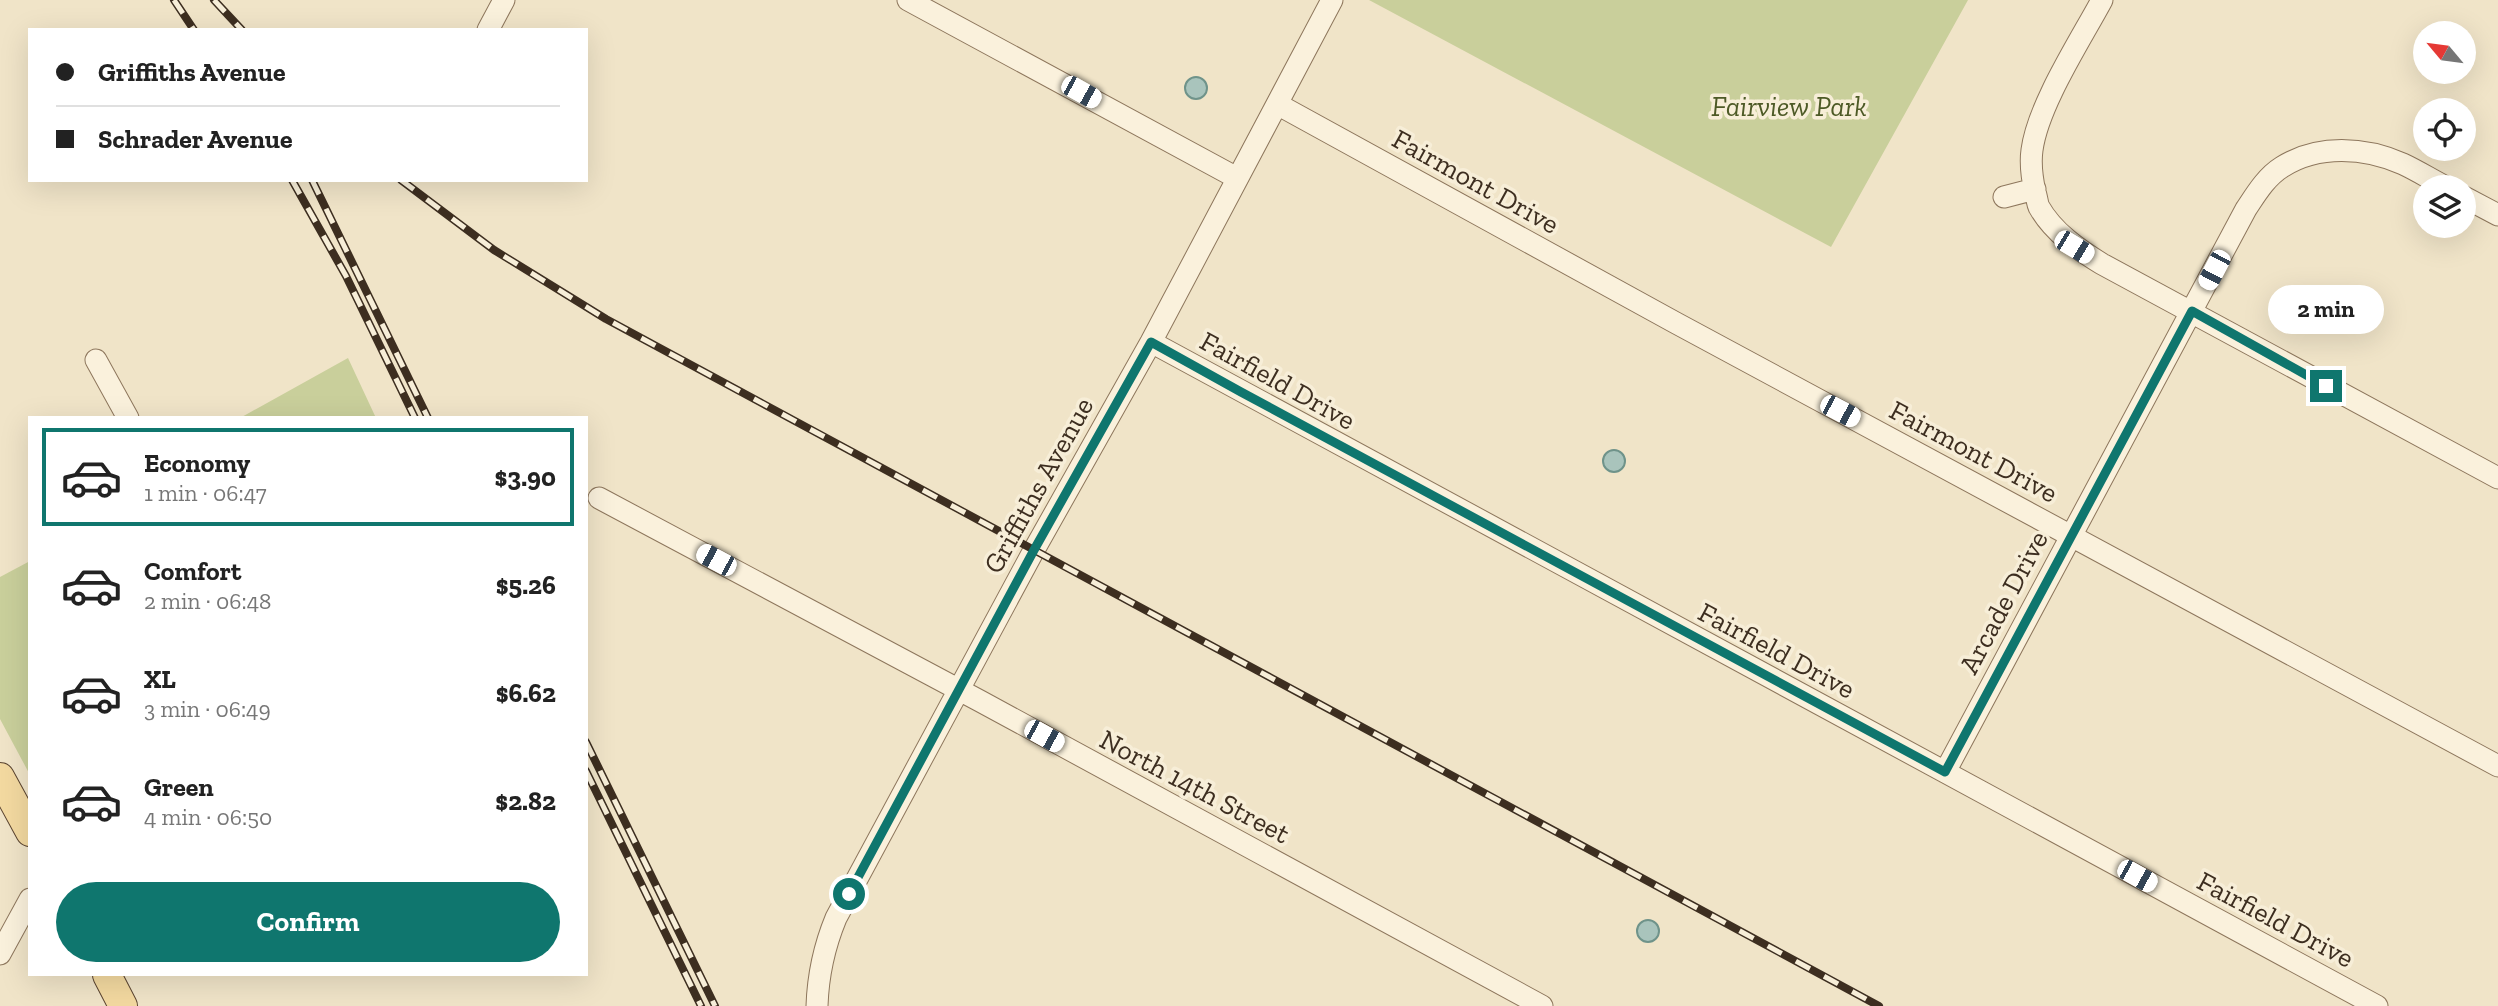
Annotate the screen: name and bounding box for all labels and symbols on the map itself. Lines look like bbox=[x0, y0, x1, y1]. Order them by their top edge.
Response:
north arrow bbox=[2413, 21, 2476, 84]
car bbox=[1058, 73, 1105, 111]
park label: Fairview Park bbox=[1711, 90, 1867, 123]
street label: Fairmont Drive bbox=[1387, 122, 1565, 241]
car bbox=[2051, 227, 2098, 267]
car bbox=[2195, 247, 2234, 293]
callout: 2 min bbox=[2268, 284, 2384, 334]
street label: Fairfield Drive bbox=[1194, 324, 1361, 437]
route end bbox=[2310, 370, 2342, 402]
street label: Griffiths Avenue bbox=[977, 392, 1100, 579]
car bbox=[1817, 392, 1864, 430]
street label: Fairmont Drive bbox=[1884, 393, 2063, 510]
street label: Arcade Drive bbox=[1952, 525, 2055, 679]
car bbox=[693, 541, 740, 579]
street label: Fairfield Drive bbox=[1693, 595, 1861, 706]
car bbox=[1021, 717, 1068, 755]
street label: North 14th Street bbox=[1094, 723, 1296, 851]
car bbox=[2114, 857, 2161, 895]
street label: Fairfield Drive bbox=[2192, 864, 2360, 975]
route start bbox=[833, 878, 865, 910]

